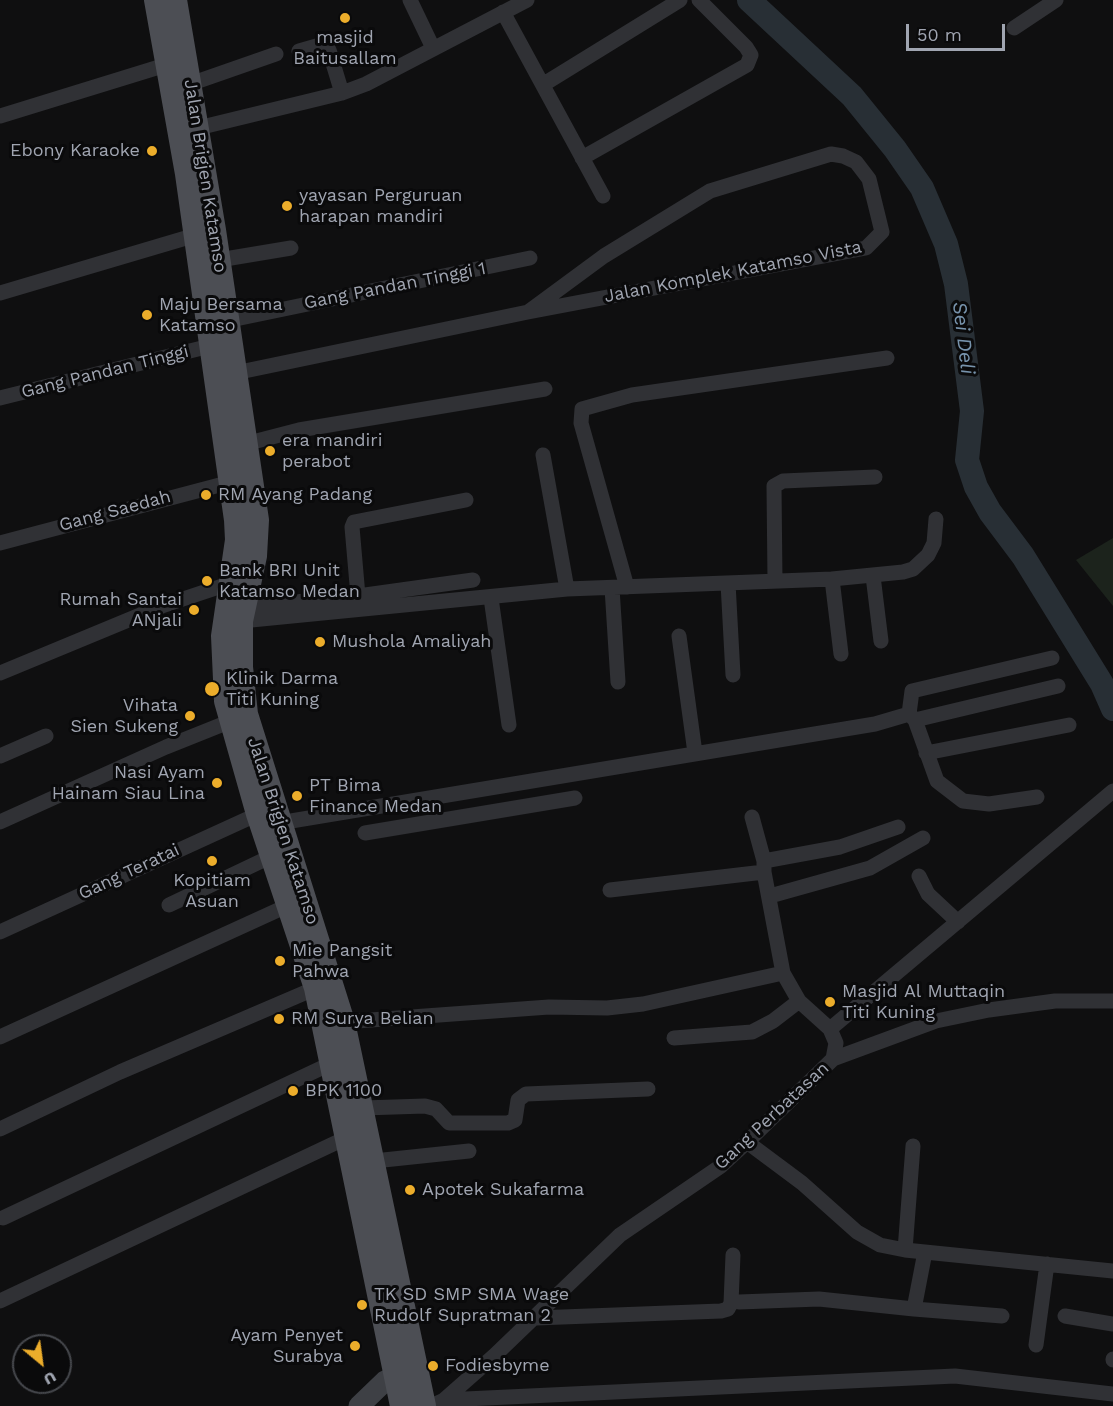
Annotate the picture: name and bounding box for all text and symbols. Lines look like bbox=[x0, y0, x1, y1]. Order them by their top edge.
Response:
marker: masjid Baitusallam bbox=[338, 11, 352, 25]
scale bar bbox=[909, 12, 1008, 50]
text: 50 m bbox=[917, 24, 962, 45]
place label: masjid Baitusallam bbox=[293, 27, 397, 70]
street label: Jalan Brigjen Katamso bbox=[179, 78, 231, 274]
place label: Ebony Karaoke bbox=[10, 140, 140, 162]
marker: Ebony Karaoke bbox=[145, 144, 159, 158]
place label: yayasan Perguruan harapan mandiri bbox=[299, 185, 462, 228]
marker: yayasan Perguruan harapan mandiri bbox=[280, 199, 294, 213]
street label: Jalan Komplek Katamso Vista bbox=[602, 236, 864, 308]
street label: Gang Pandan Tinggi 1 bbox=[302, 258, 488, 314]
place label: Maju Bersama Katamso bbox=[159, 294, 283, 336]
water label: Sei Deli bbox=[947, 300, 979, 376]
marker: Maju Bersama Katamso bbox=[140, 308, 154, 322]
street label: Gang Pandan Tinggi bbox=[19, 341, 191, 403]
place label: era mandiri perabot bbox=[282, 430, 382, 472]
marker: era mandiri perabot bbox=[263, 444, 277, 458]
place label: RM Ayang Padang bbox=[218, 484, 372, 506]
street label: Gang Saedah bbox=[57, 486, 173, 536]
marker: RM Ayang Padang bbox=[199, 488, 213, 502]
place label: Bank BRI Unit Katamso Medan bbox=[219, 560, 360, 602]
marker: Bank BRI Unit Katamso Medan bbox=[200, 574, 214, 588]
place label: Rumah Santai ANjali bbox=[59, 589, 182, 632]
marker: Rumah Santai ANjali bbox=[187, 603, 201, 617]
place label: Mushola Amaliyah bbox=[332, 631, 491, 653]
marker: Mushola Amaliyah bbox=[313, 635, 327, 649]
place label: Klinik Darma Titi Kuning bbox=[226, 668, 338, 710]
marker: Klinik Darma Titi Kuning bbox=[203, 680, 221, 698]
place label: Vihata Sien Sukeng bbox=[71, 695, 178, 738]
marker: Vihata Sien Sukeng bbox=[183, 709, 197, 723]
street label: Jalan Brigjen Katamso bbox=[243, 735, 323, 927]
place label: Nasi Ayam Hainam Siau Lina bbox=[52, 762, 205, 804]
place label: PT Bima Finance Medan bbox=[309, 775, 442, 818]
marker: Nasi Ayam Hainam Siau Lina bbox=[210, 776, 224, 790]
marker: PT Bima Finance Medan bbox=[290, 789, 304, 803]
street label: Gang Teratai bbox=[75, 839, 183, 905]
marker: Kopitiam Asuan bbox=[205, 854, 219, 868]
place label: Kopitiam Asuan bbox=[173, 870, 251, 912]
place label: Mie Pangsit Pahwa bbox=[292, 940, 392, 982]
marker: Mie Pangsit Pahwa bbox=[273, 954, 287, 968]
place label: Masjid Al Muttaqin Titi Kuning bbox=[842, 981, 1005, 1024]
marker: Masjid Al Muttaqin Titi Kuning bbox=[823, 995, 837, 1009]
place label: RM Surya Belian bbox=[291, 1008, 434, 1030]
marker: RM Surya Belian bbox=[272, 1012, 286, 1026]
street label: Gang Perbatasan bbox=[710, 1058, 834, 1174]
place label: BPK 1100 bbox=[305, 1080, 382, 1102]
marker: BPK 1100 bbox=[286, 1084, 300, 1098]
place label: Apotek Sukafarma bbox=[422, 1179, 584, 1201]
marker: Apotek Sukafarma bbox=[403, 1183, 417, 1197]
place label: TK SD SMP SMA Wage Rudolf Supratman 2 bbox=[374, 1284, 569, 1326]
marker: TK SD SMP SMA Wage Rudolf Supratman 2 bbox=[355, 1298, 369, 1312]
place label: Ayam Penyet Surabya bbox=[230, 1325, 343, 1368]
north arrow bbox=[12, 1334, 72, 1394]
marker: Ayam Penyet Surabya bbox=[348, 1339, 362, 1353]
place label: Fodiesbyme bbox=[445, 1355, 550, 1377]
marker: Fodiesbyme bbox=[426, 1359, 440, 1373]
text: U bbox=[40, 1367, 60, 1389]

